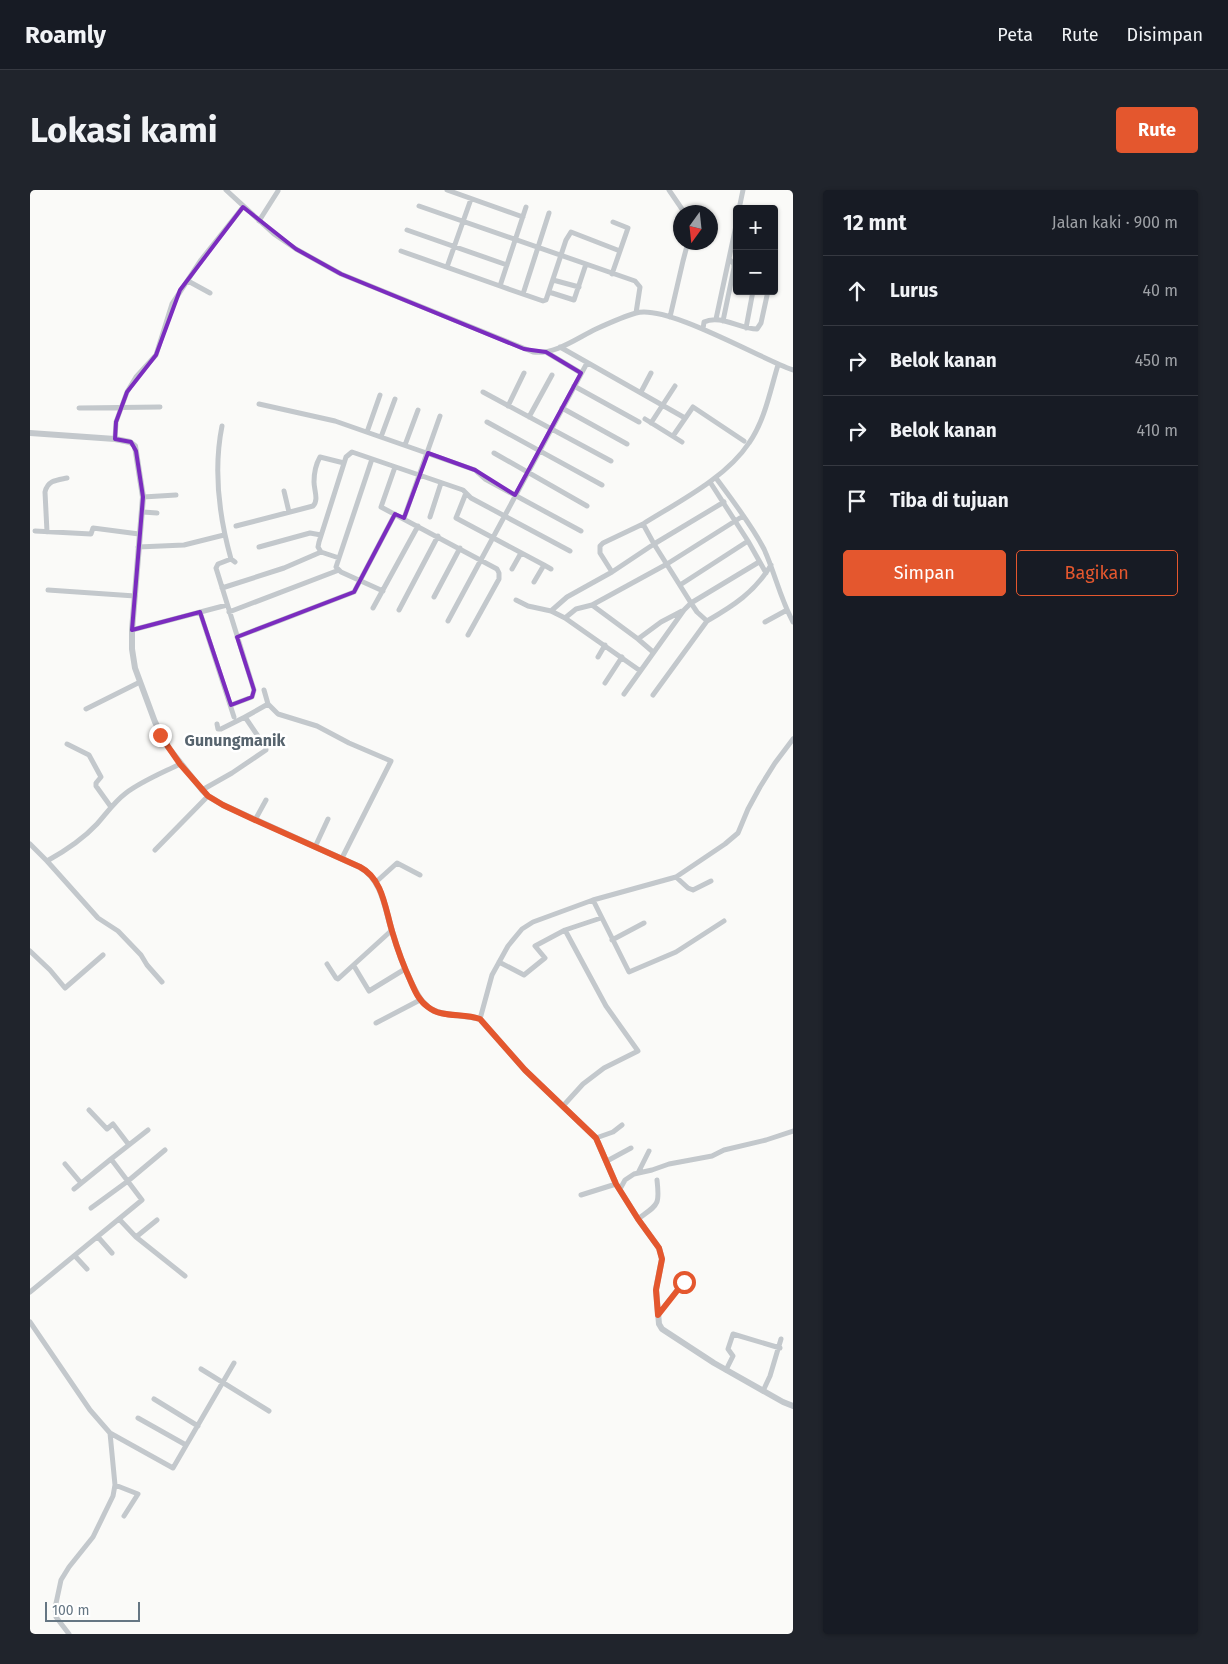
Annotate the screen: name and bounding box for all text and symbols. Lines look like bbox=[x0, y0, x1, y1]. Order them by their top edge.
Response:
text: Roamly bbox=[25, 21, 106, 49]
text: Peta bbox=[997, 24, 1033, 46]
text: Rute bbox=[1061, 24, 1099, 46]
text: Disimpan bbox=[1127, 24, 1203, 46]
button: Rute bbox=[1116, 107, 1198, 153]
text: Lokasi kami bbox=[30, 109, 218, 151]
north arrow bbox=[673, 205, 718, 250]
map controls bbox=[733, 205, 778, 295]
button: + bbox=[733, 205, 778, 250]
text: 12 mnt bbox=[843, 210, 907, 236]
text: Jalan kaki · 900 m bbox=[1052, 213, 1178, 232]
button: − bbox=[733, 250, 778, 295]
icon: ahead bbox=[843, 277, 871, 305]
text: Lurus bbox=[890, 279, 938, 302]
text: 40 m bbox=[1143, 281, 1178, 300]
icon: right bbox=[843, 347, 871, 375]
text: Belok kanan bbox=[890, 349, 997, 372]
text: 450 m bbox=[1135, 351, 1178, 370]
icon: right bbox=[843, 417, 871, 445]
text: Belok kanan bbox=[890, 419, 997, 442]
text: 410 m bbox=[1137, 421, 1178, 440]
icon: arrive bbox=[843, 487, 871, 515]
text: Tiba di tujuan bbox=[890, 489, 1009, 512]
button: Simpan bbox=[843, 550, 1006, 596]
button: Bagikan bbox=[1016, 550, 1178, 596]
route end bbox=[149, 724, 172, 747]
district label: Gunungmanik bbox=[185, 731, 286, 750]
route start bbox=[673, 1271, 696, 1294]
scale bar bbox=[45, 1599, 140, 1622]
text: 100 m bbox=[52, 1602, 89, 1619]

